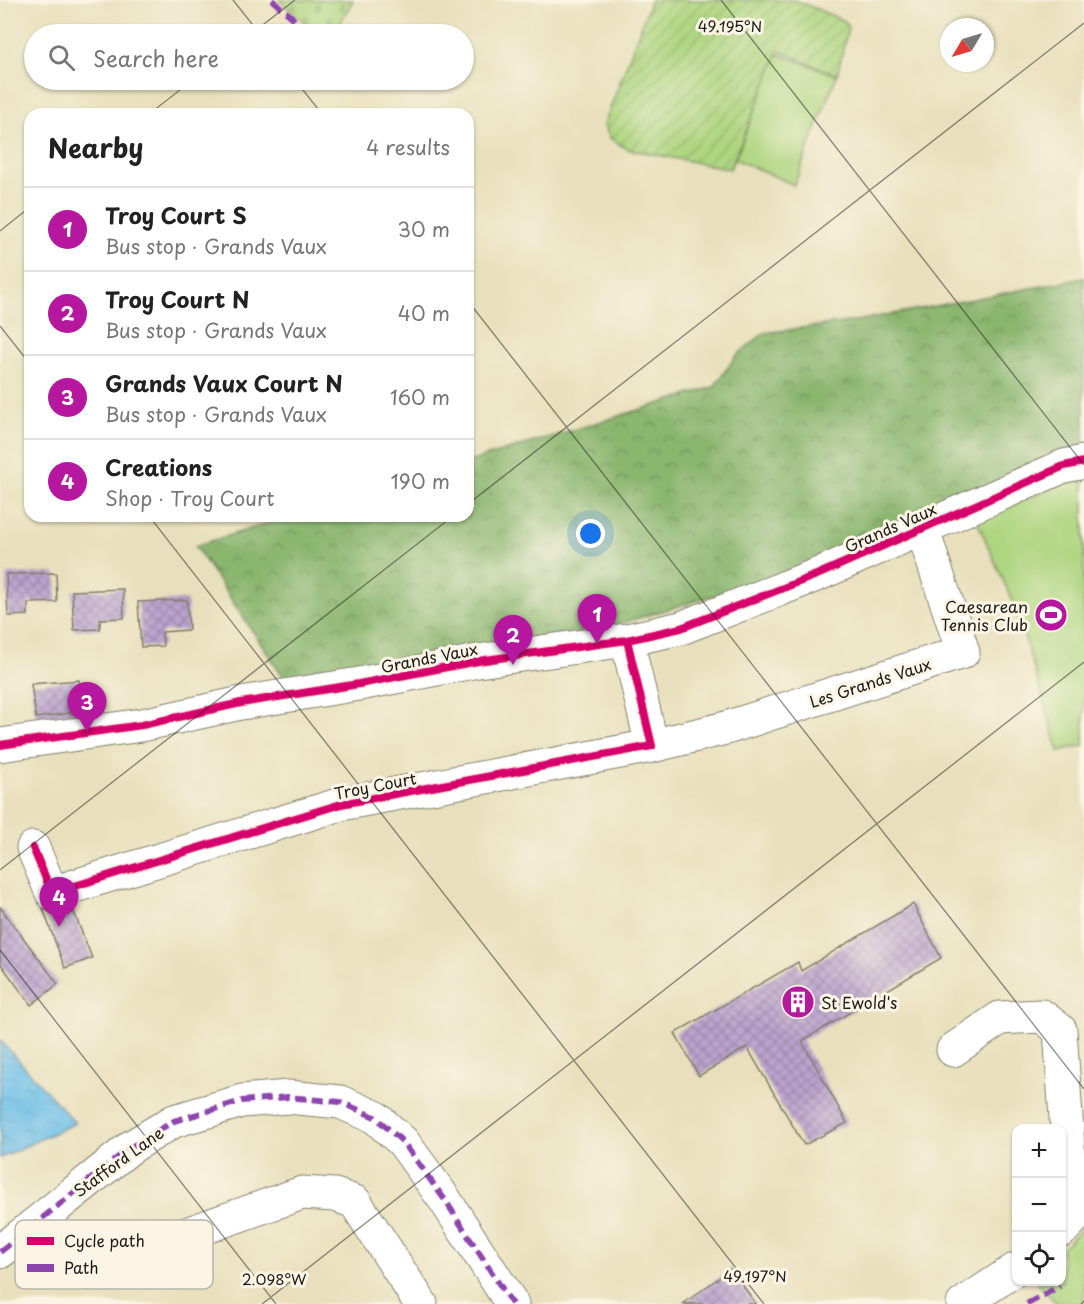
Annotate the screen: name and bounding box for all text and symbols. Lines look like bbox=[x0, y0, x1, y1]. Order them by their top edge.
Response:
text: 49.195°N bbox=[698, 14, 762, 37]
north arrow bbox=[940, 18, 994, 72]
search box bbox=[24, 24, 474, 90]
icon: search bbox=[45, 41, 78, 74]
text: Search here bbox=[93, 41, 219, 74]
text: Nearby bbox=[48, 128, 143, 167]
text: 4 results bbox=[366, 132, 450, 162]
text: Troy Court S bbox=[105, 198, 247, 231]
text: 1 bbox=[63, 214, 72, 244]
text: 30 m bbox=[397, 214, 450, 244]
text: Bus stop · Grands Vaux bbox=[105, 231, 327, 261]
text: Troy Court N bbox=[105, 282, 250, 315]
text: 2 bbox=[60, 298, 75, 328]
text: 40 m bbox=[398, 298, 450, 328]
text: Bus stop · Grands Vaux bbox=[105, 315, 327, 345]
text: Grands Vaux Court N bbox=[105, 366, 343, 399]
text: 3 bbox=[61, 382, 74, 412]
text: 160 m bbox=[390, 382, 450, 412]
text: Bus stop · Grands Vaux bbox=[105, 399, 327, 429]
text: Creations bbox=[105, 450, 212, 483]
text: 4 bbox=[61, 466, 74, 496]
text: 190 m bbox=[391, 466, 450, 496]
text: Shop · Troy Court bbox=[105, 483, 274, 513]
street label: Grands Vaux bbox=[840, 496, 940, 558]
your location bbox=[576, 519, 605, 548]
pin: 1 bbox=[578, 594, 616, 644]
place label: Caesarean Tennis Club bbox=[941, 594, 1028, 636]
sports icon: Caesarean Tennis Club bbox=[1033, 597, 1069, 633]
pin: 2 bbox=[494, 616, 532, 665]
street label: Grands Vaux bbox=[379, 636, 479, 678]
street label: Les Grands Vaux bbox=[806, 651, 934, 713]
pin: 3 bbox=[68, 682, 106, 732]
street label: Troy Court bbox=[332, 765, 419, 805]
pin: 4 bbox=[40, 878, 78, 927]
building icon: St Ewold's bbox=[780, 984, 816, 1020]
place label: St Ewold's bbox=[821, 990, 897, 1014]
street label: Stafford Lane bbox=[68, 1120, 168, 1202]
map controls bbox=[1012, 1124, 1066, 1286]
button: + bbox=[1012, 1124, 1066, 1178]
button: − bbox=[1012, 1178, 1066, 1232]
legend bbox=[15, 1220, 213, 1289]
text: Cycle path bbox=[64, 1228, 145, 1252]
button: locate bbox=[1012, 1232, 1066, 1286]
text: Path bbox=[64, 1255, 99, 1279]
text: 49.197°N bbox=[723, 1264, 787, 1287]
text: 2.098°W bbox=[242, 1267, 307, 1290]

